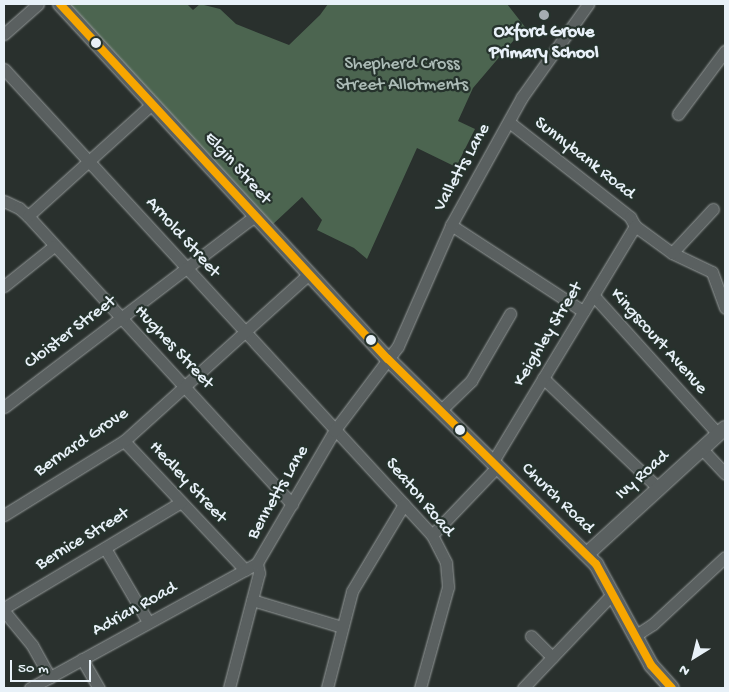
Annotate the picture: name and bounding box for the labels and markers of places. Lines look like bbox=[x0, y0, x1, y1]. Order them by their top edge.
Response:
marker: Oxford Grove Primary School bbox=[538, 9, 550, 21]
place label: Oxford Grove Primary School bbox=[489, 23, 599, 66]
unlabelled marker bbox=[91, 38, 101, 48]
unlabelled marker bbox=[366, 335, 376, 345]
unlabelled marker bbox=[455, 425, 465, 435]

